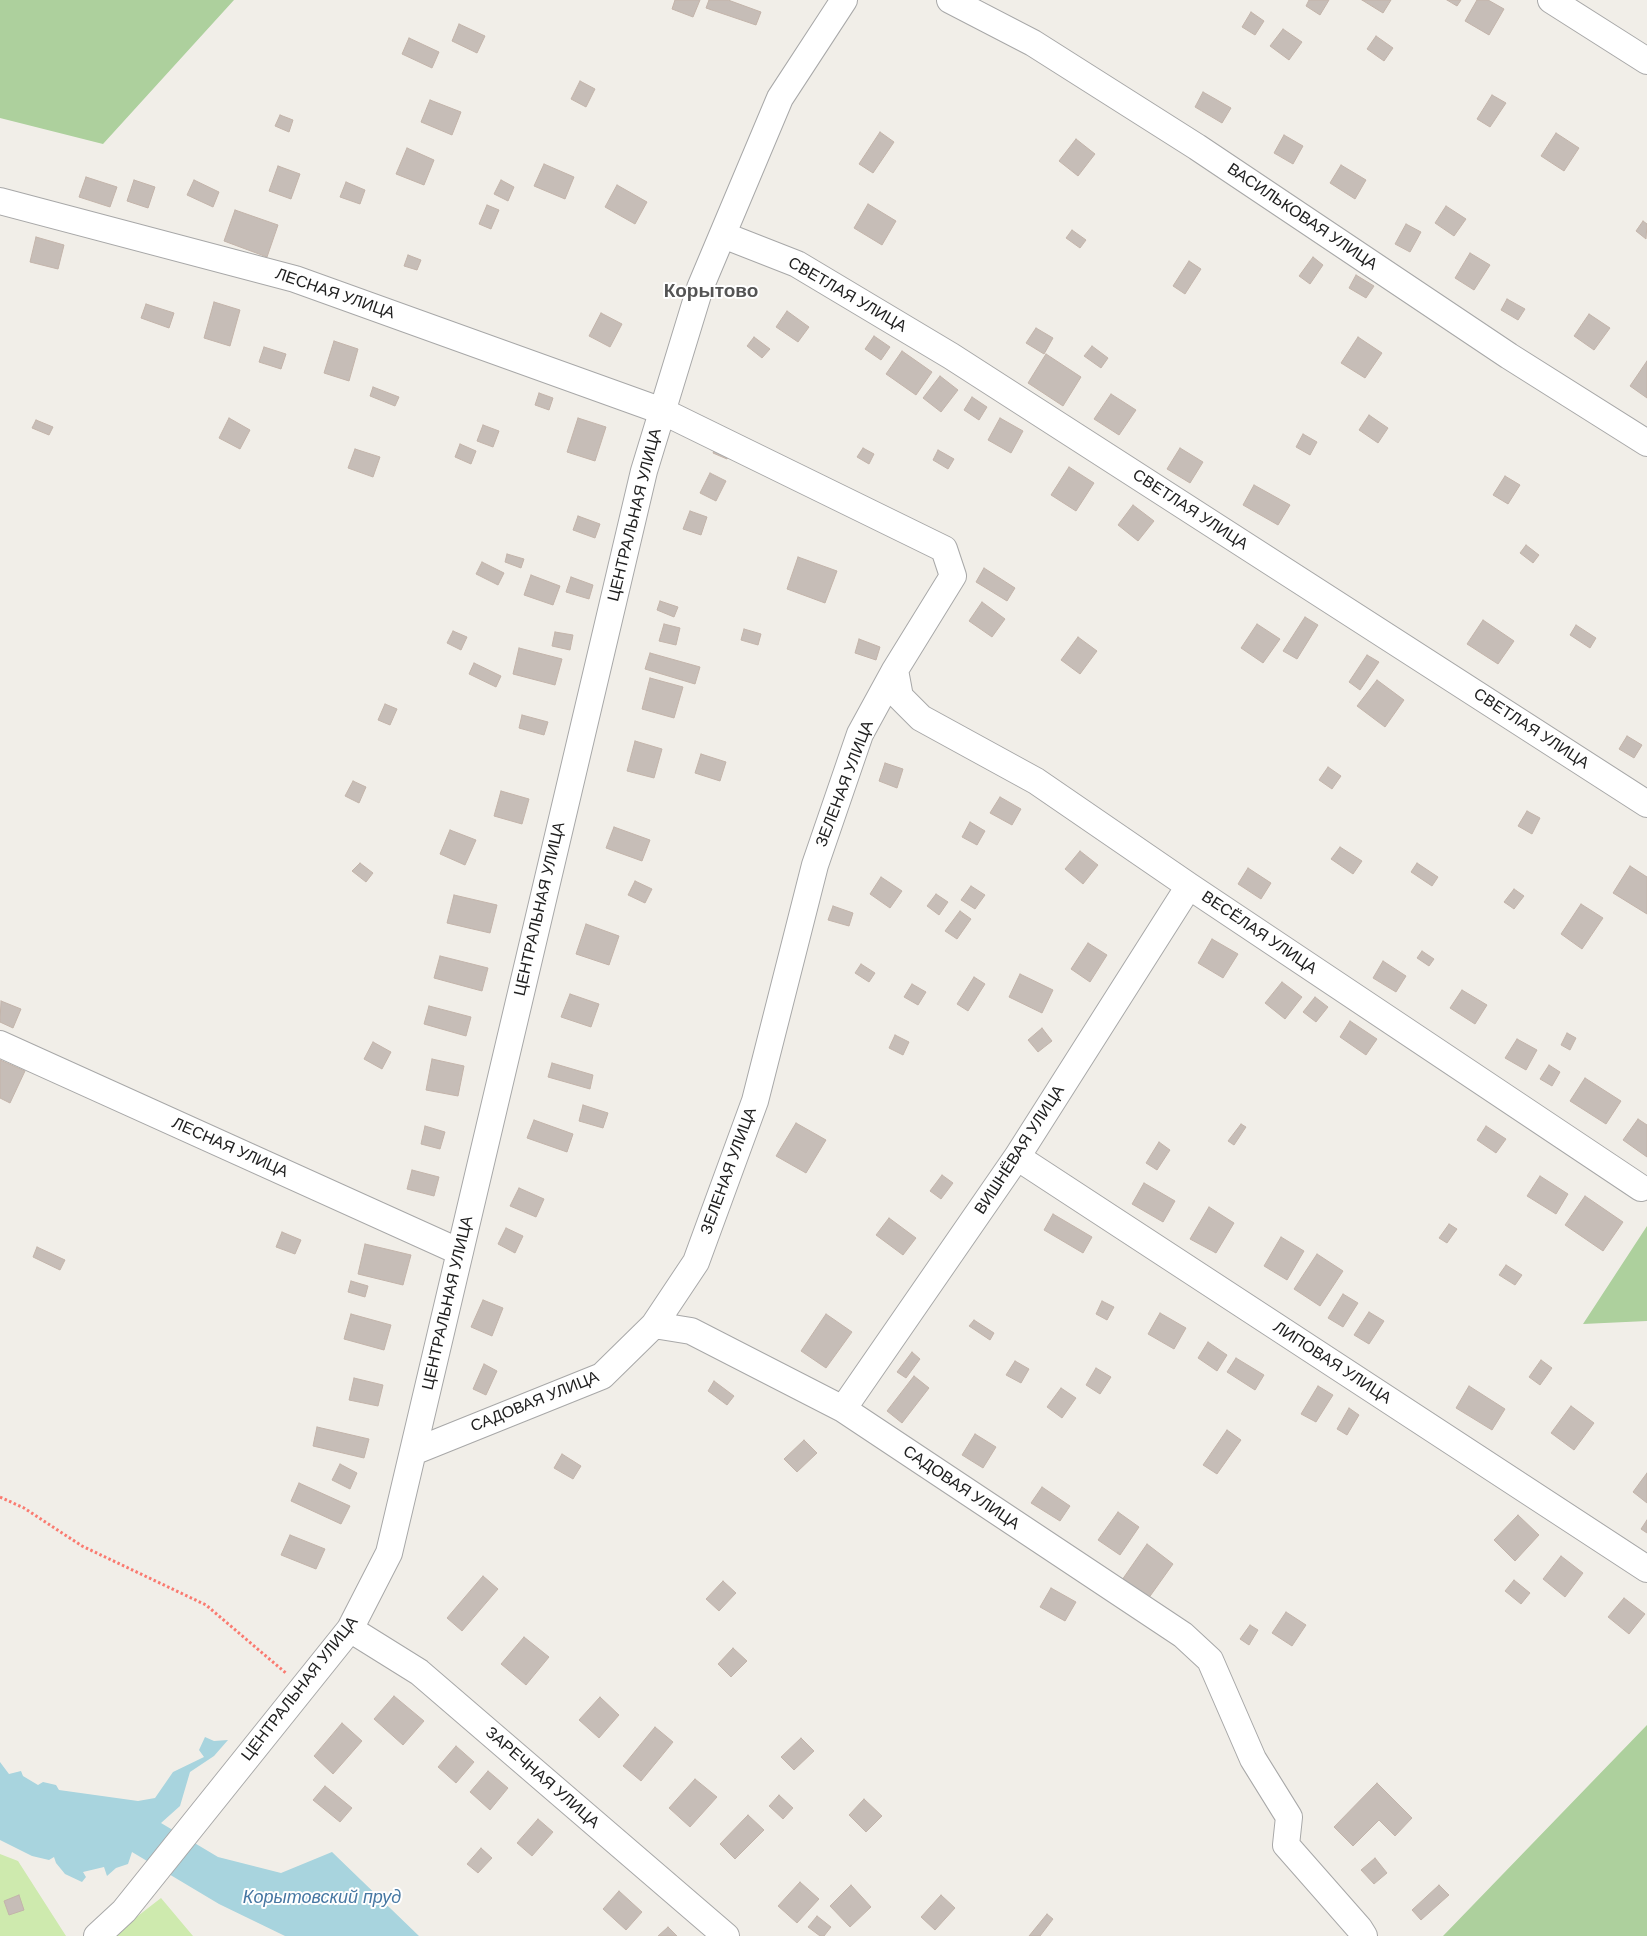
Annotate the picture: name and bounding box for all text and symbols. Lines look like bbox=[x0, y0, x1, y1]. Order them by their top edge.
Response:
street label: ВАСИЛЬКОВАЯ УЛИЦА bbox=[1223, 160, 1381, 274]
street label: СВЕТЛАЯ УЛИЦА bbox=[784, 253, 910, 337]
street label: ЛЕСНАЯ УЛИЦА bbox=[273, 265, 397, 323]
district label: Корытово bbox=[664, 281, 758, 303]
street label: ЦЕНТРАЛЬНАЯ УЛИЦА bbox=[604, 426, 666, 604]
street label: СВЕТЛАЯ УЛИЦА bbox=[1129, 466, 1251, 554]
street label: СВЕТЛАЯ УЛИЦА bbox=[1470, 685, 1592, 773]
street label: ЗЕЛЕНАЯ УЛИЦА bbox=[812, 718, 878, 850]
street label: ЦЕНТРАЛЬНАЯ УЛИЦА bbox=[511, 820, 569, 998]
street label: ВЕСЁЛАЯ УЛИЦА bbox=[1198, 887, 1320, 979]
street label: ВИШНЁВАЯ УЛИЦА bbox=[971, 1082, 1069, 1218]
street label: ЗЕЛЕНАЯ УЛИЦА bbox=[697, 1105, 761, 1237]
street label: ЛЕСНАЯ УЛИЦА bbox=[169, 1114, 291, 1182]
street label: ЦЕНТРАЛЬНАЯ УЛИЦА bbox=[419, 1214, 477, 1392]
street label: ЛИПОВАЯ УЛИЦА bbox=[1269, 1318, 1395, 1408]
street label: САДОВАЯ УЛИЦА bbox=[468, 1368, 602, 1436]
street label: САДОВАЯ УЛИЦА bbox=[899, 1442, 1023, 1534]
street label: ЦЕНТРАЛЬНАЯ УЛИЦА bbox=[238, 1613, 362, 1765]
street label: ЗАРЕЧНАЯ УЛИЦА bbox=[481, 1723, 603, 1833]
water label: Корытовский пруд bbox=[243, 1887, 401, 1909]

